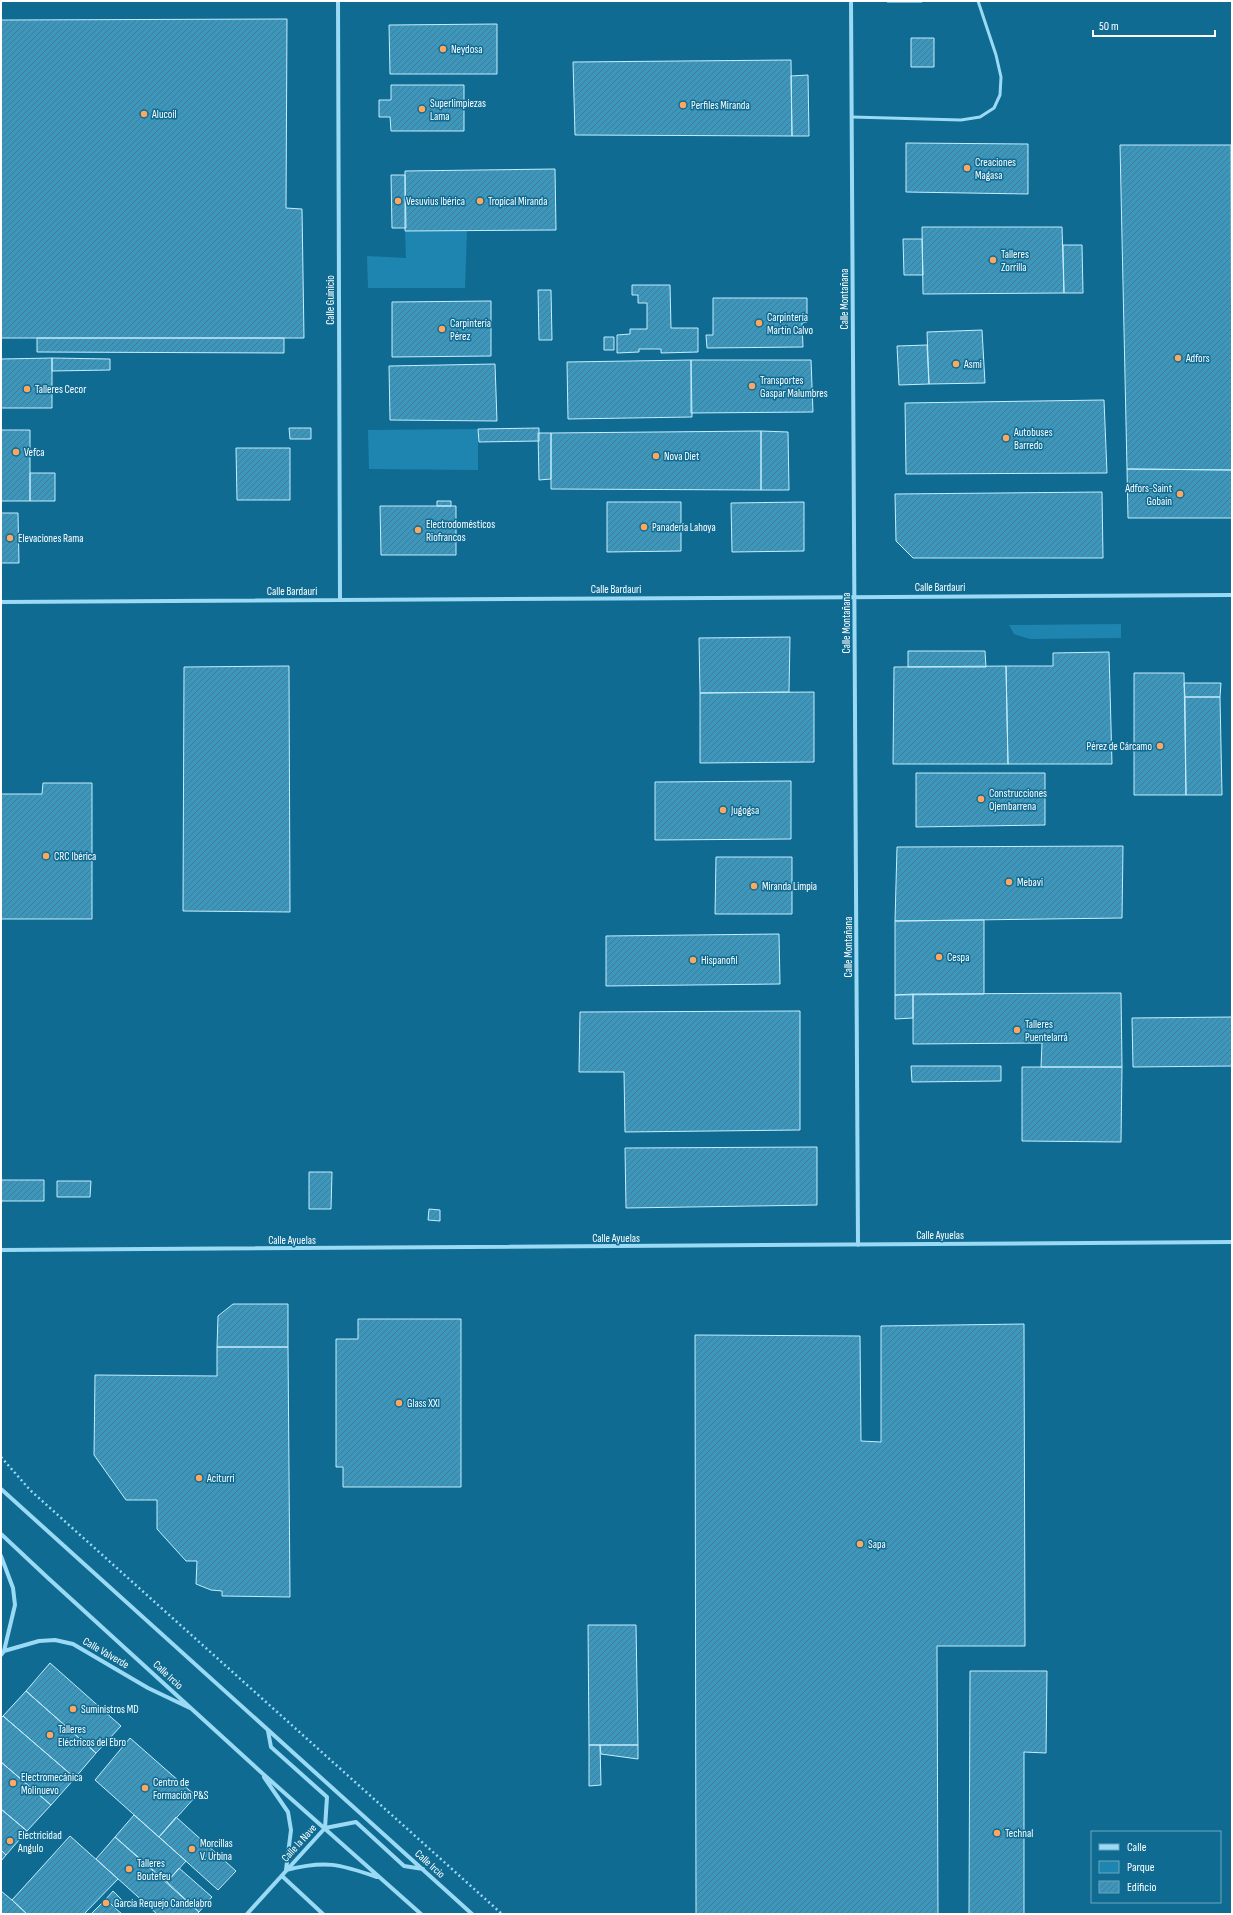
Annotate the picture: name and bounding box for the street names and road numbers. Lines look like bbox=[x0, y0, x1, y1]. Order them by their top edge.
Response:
street label: Calle Montañana bbox=[838, 269, 851, 329]
street label: Calle Guinicio bbox=[324, 275, 337, 325]
street label: Calle Bardauri bbox=[915, 581, 965, 594]
street label: Calle Bardauri bbox=[591, 583, 641, 596]
street label: Calle Bardauri bbox=[267, 585, 317, 598]
street label: Calle Montañana bbox=[840, 593, 853, 653]
street label: Calle Montañana bbox=[842, 917, 855, 977]
street label: Calle Ayuelas bbox=[916, 1229, 964, 1242]
street label: Calle Ayuelas bbox=[592, 1232, 640, 1245]
street label: Calle Ayuelas bbox=[268, 1234, 316, 1247]
street label: Calle Valverde bbox=[81, 1635, 131, 1671]
street label: Calle Ircio bbox=[150, 1658, 186, 1692]
street label: Calle la Nave bbox=[279, 1822, 319, 1864]
street label: Calle Ircio bbox=[412, 1847, 448, 1881]

